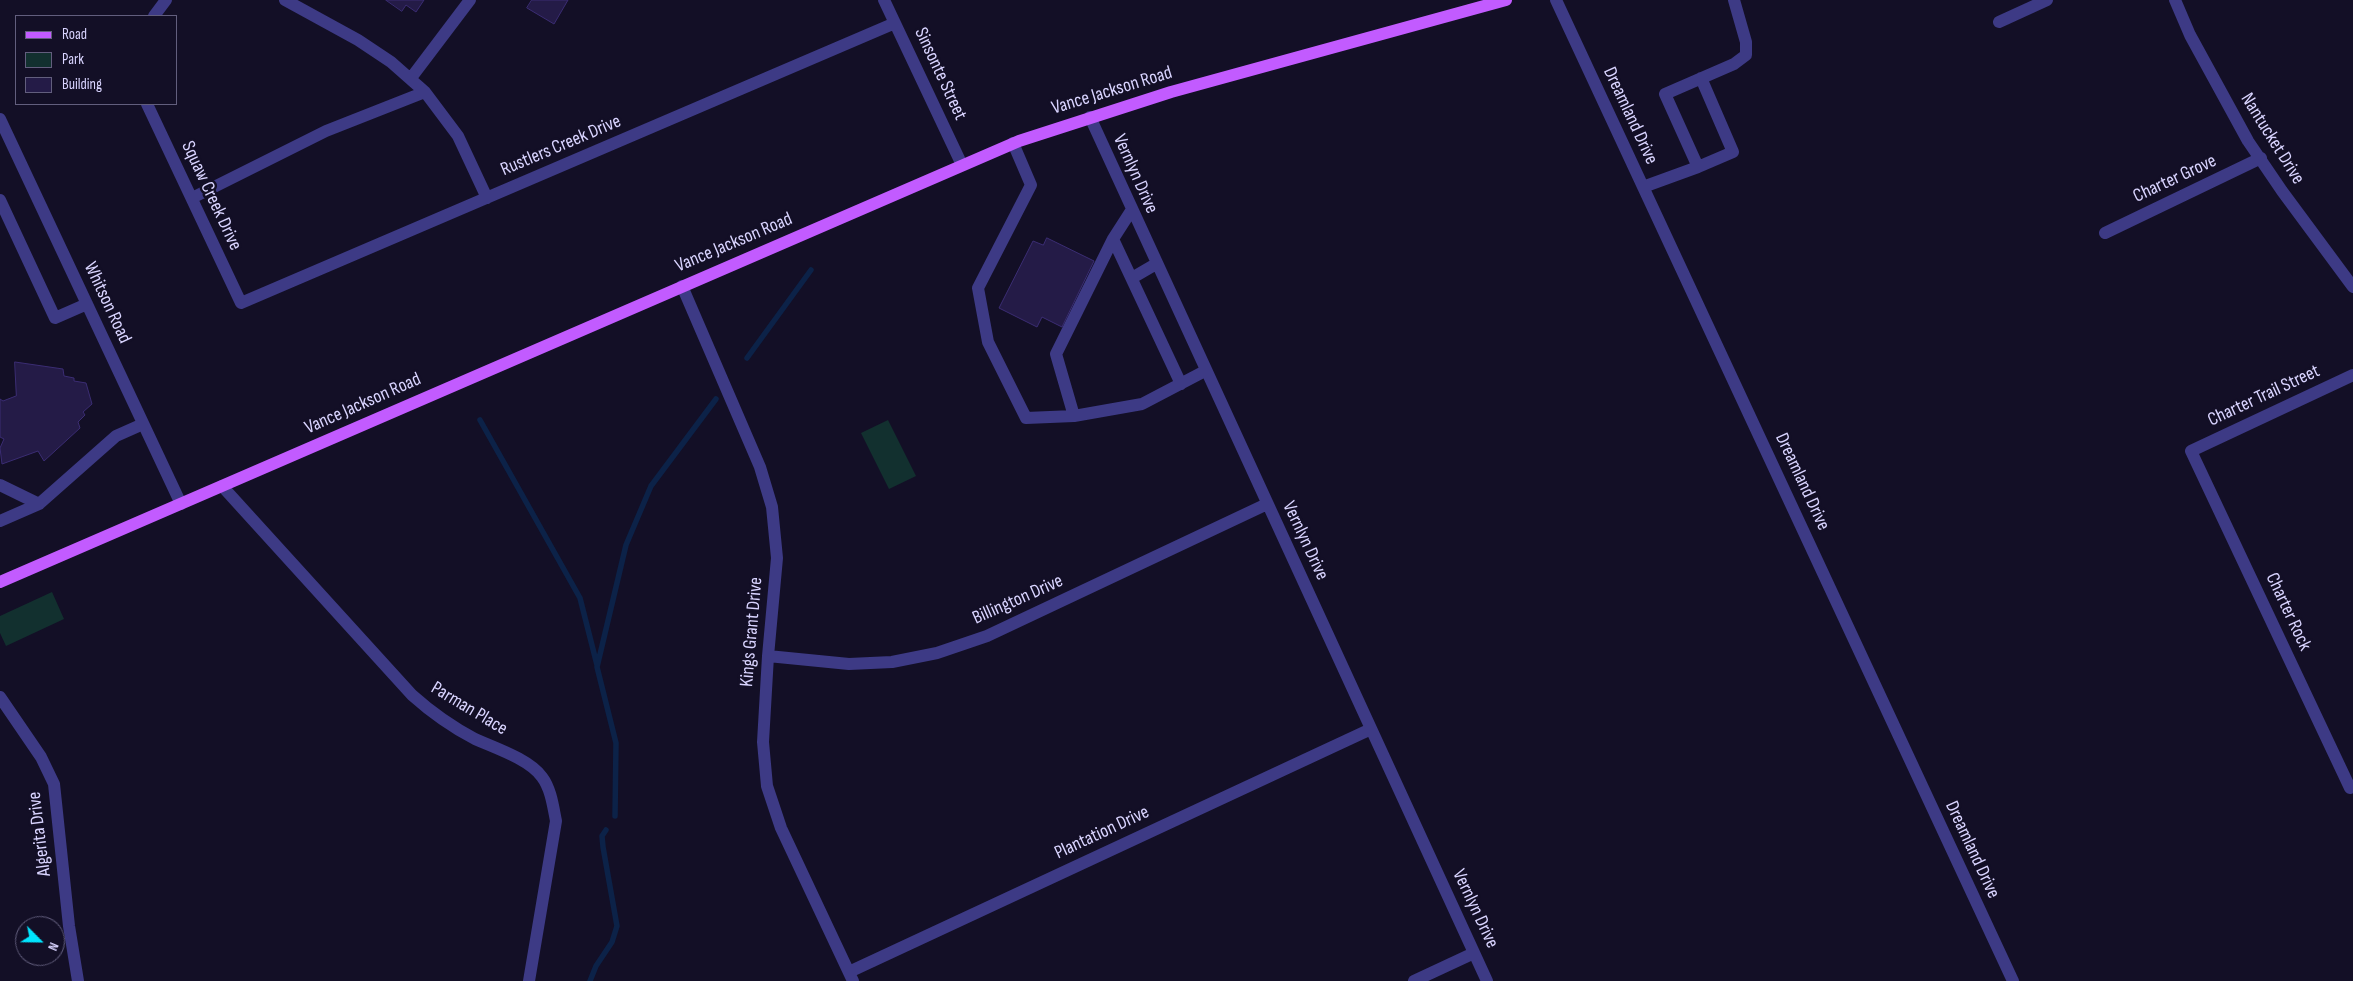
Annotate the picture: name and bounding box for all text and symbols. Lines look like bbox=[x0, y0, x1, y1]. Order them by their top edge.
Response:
legend bbox=[15, 15, 178, 105]
street label: Sinsonte Street bbox=[909, 24, 971, 124]
text: Road bbox=[62, 25, 87, 44]
text: Park bbox=[62, 50, 84, 69]
street label: Vance Jackson Road bbox=[1049, 62, 1175, 120]
street label: Dreamland Drive bbox=[1598, 64, 1662, 168]
text: Building bbox=[62, 75, 102, 94]
street label: Nantucket Drive bbox=[2235, 89, 2309, 189]
street label: Rustlers Creek Drive bbox=[497, 110, 625, 182]
street label: Vernlyn Drive bbox=[1107, 131, 1163, 217]
street label: Squaw Creek Drive bbox=[176, 138, 246, 254]
street label: Charter Grove bbox=[2130, 150, 2220, 208]
street label: Vance Jackson Road bbox=[672, 208, 796, 278]
street label: Whitson Road bbox=[78, 259, 136, 347]
street label: Charter Trail Street bbox=[2204, 360, 2324, 432]
street label: Vance Jackson Road bbox=[301, 368, 425, 440]
street label: Dreamland Drive bbox=[1770, 430, 1834, 534]
street label: Vernlyn Drive bbox=[1277, 498, 1333, 584]
street label: Charter Rock bbox=[2260, 569, 2316, 655]
street label: Billington Drive bbox=[969, 570, 1067, 630]
street label: Kings Grant Drive bbox=[736, 576, 768, 688]
street label: Parman Place bbox=[427, 677, 511, 741]
street label: Algerita Drive bbox=[23, 790, 57, 878]
street label: Dreamland Drive bbox=[1940, 798, 2004, 902]
street label: Plantation Drive bbox=[1051, 801, 1153, 865]
street label: Vernlyn Drive bbox=[1447, 866, 1503, 952]
north arrow bbox=[15, 916, 65, 966]
text: N bbox=[44, 940, 63, 953]

